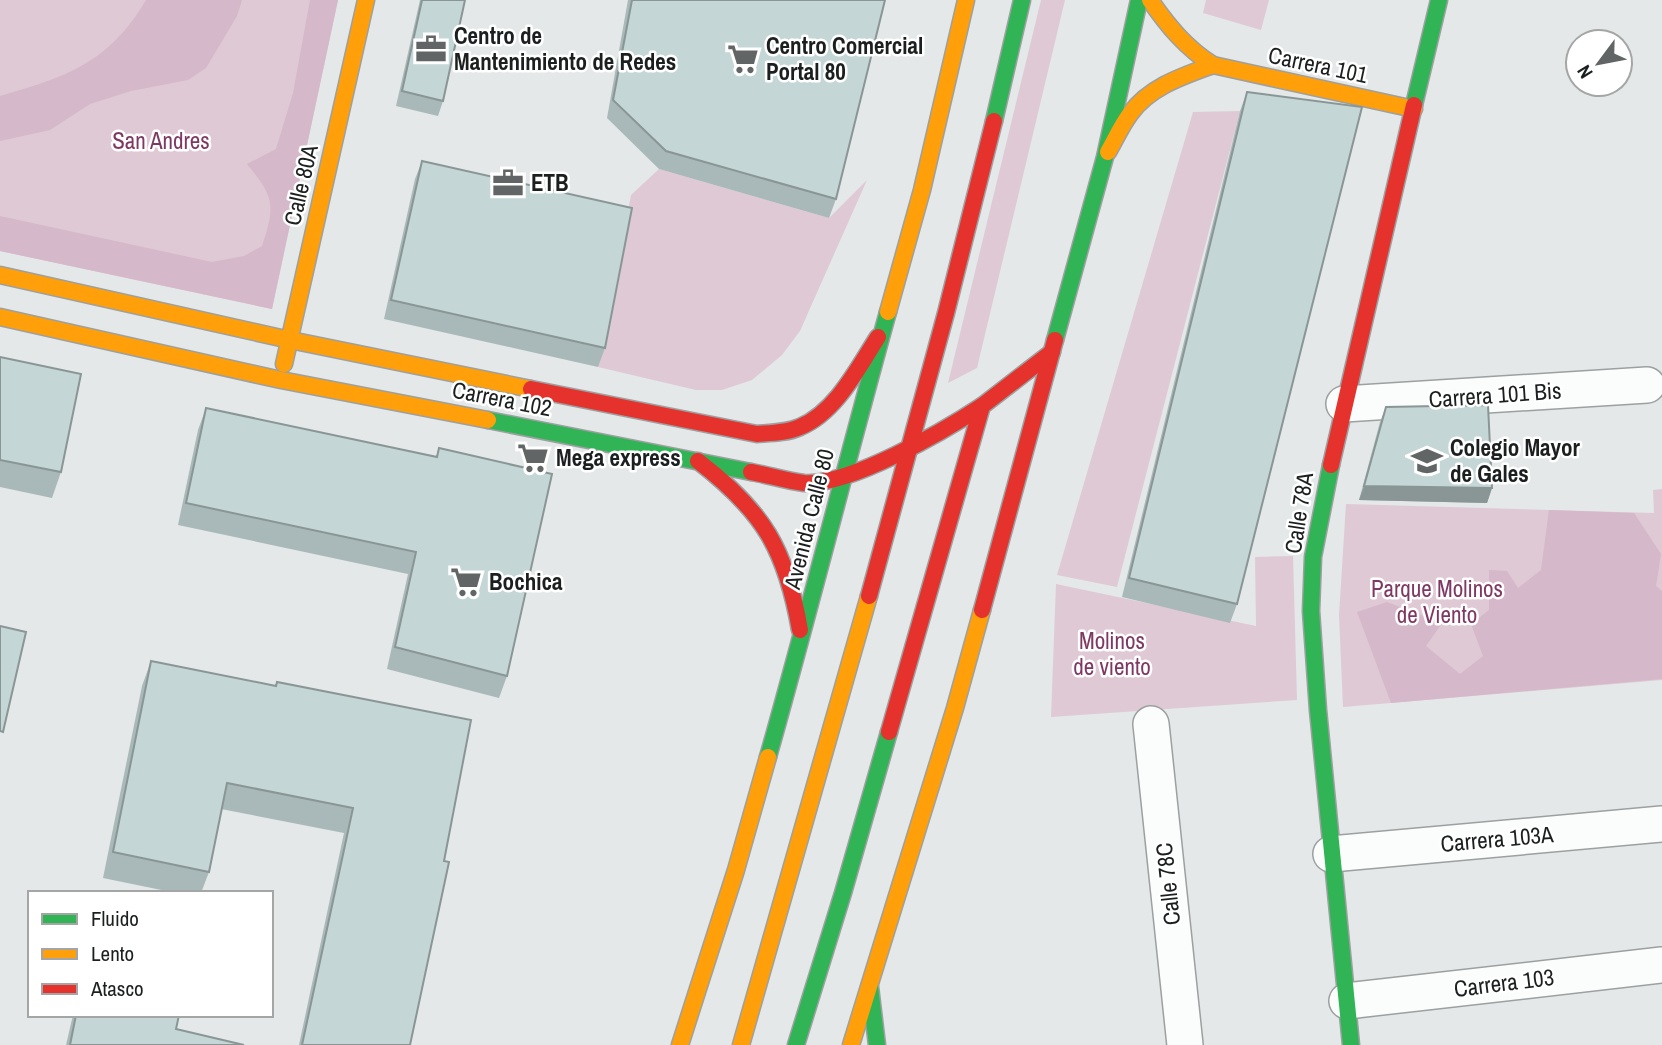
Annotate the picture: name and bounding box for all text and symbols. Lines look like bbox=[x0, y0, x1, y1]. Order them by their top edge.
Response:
place label: Centro de Mantenimiento de Redes bbox=[454, 20, 676, 77]
north arrow bbox=[1564, 28, 1634, 98]
place label: Centro Comercial Portal 80 bbox=[766, 30, 923, 87]
office icon: Centro de Mantenimiento de Redes bbox=[414, 32, 448, 66]
street label: Carrera 101 bbox=[1266, 39, 1371, 90]
supermarket icon: Centro Comercial Portal 80 bbox=[726, 42, 760, 76]
text: N bbox=[1571, 60, 1599, 84]
park label: San Andres bbox=[112, 125, 210, 156]
street label: Calle 80A bbox=[276, 141, 325, 228]
office icon: ETB bbox=[491, 166, 525, 200]
place label: ETB bbox=[531, 167, 569, 198]
street label: Carrera 102 bbox=[450, 374, 554, 423]
street label: Carrera 101 Bis bbox=[1427, 374, 1562, 415]
place label: Colegio Mayor de Gales bbox=[1450, 432, 1581, 489]
supermarket icon: Mega express bbox=[516, 441, 550, 475]
place label: Mega express bbox=[556, 442, 681, 473]
school or university icon: Colegio Mayor de Gales bbox=[1410, 444, 1444, 478]
street label: Avenida Calle 80 bbox=[776, 446, 841, 593]
street label: Calle 78A bbox=[1277, 470, 1320, 556]
supermarket icon: Bochica bbox=[449, 565, 483, 599]
place label: Bochica bbox=[489, 566, 563, 597]
park label: Parque Molinos de Viento bbox=[1371, 573, 1503, 630]
park label: Molinos de viento bbox=[1073, 625, 1151, 682]
street label: Carrera 103A bbox=[1439, 818, 1555, 859]
street label: Calle 78C bbox=[1148, 841, 1187, 927]
legend bbox=[28, 891, 273, 1017]
text: Fluido bbox=[91, 904, 139, 933]
text: Lento bbox=[91, 939, 134, 968]
street label: Carrera 103 bbox=[1452, 961, 1556, 1004]
text: Atasco bbox=[90, 974, 144, 1003]

